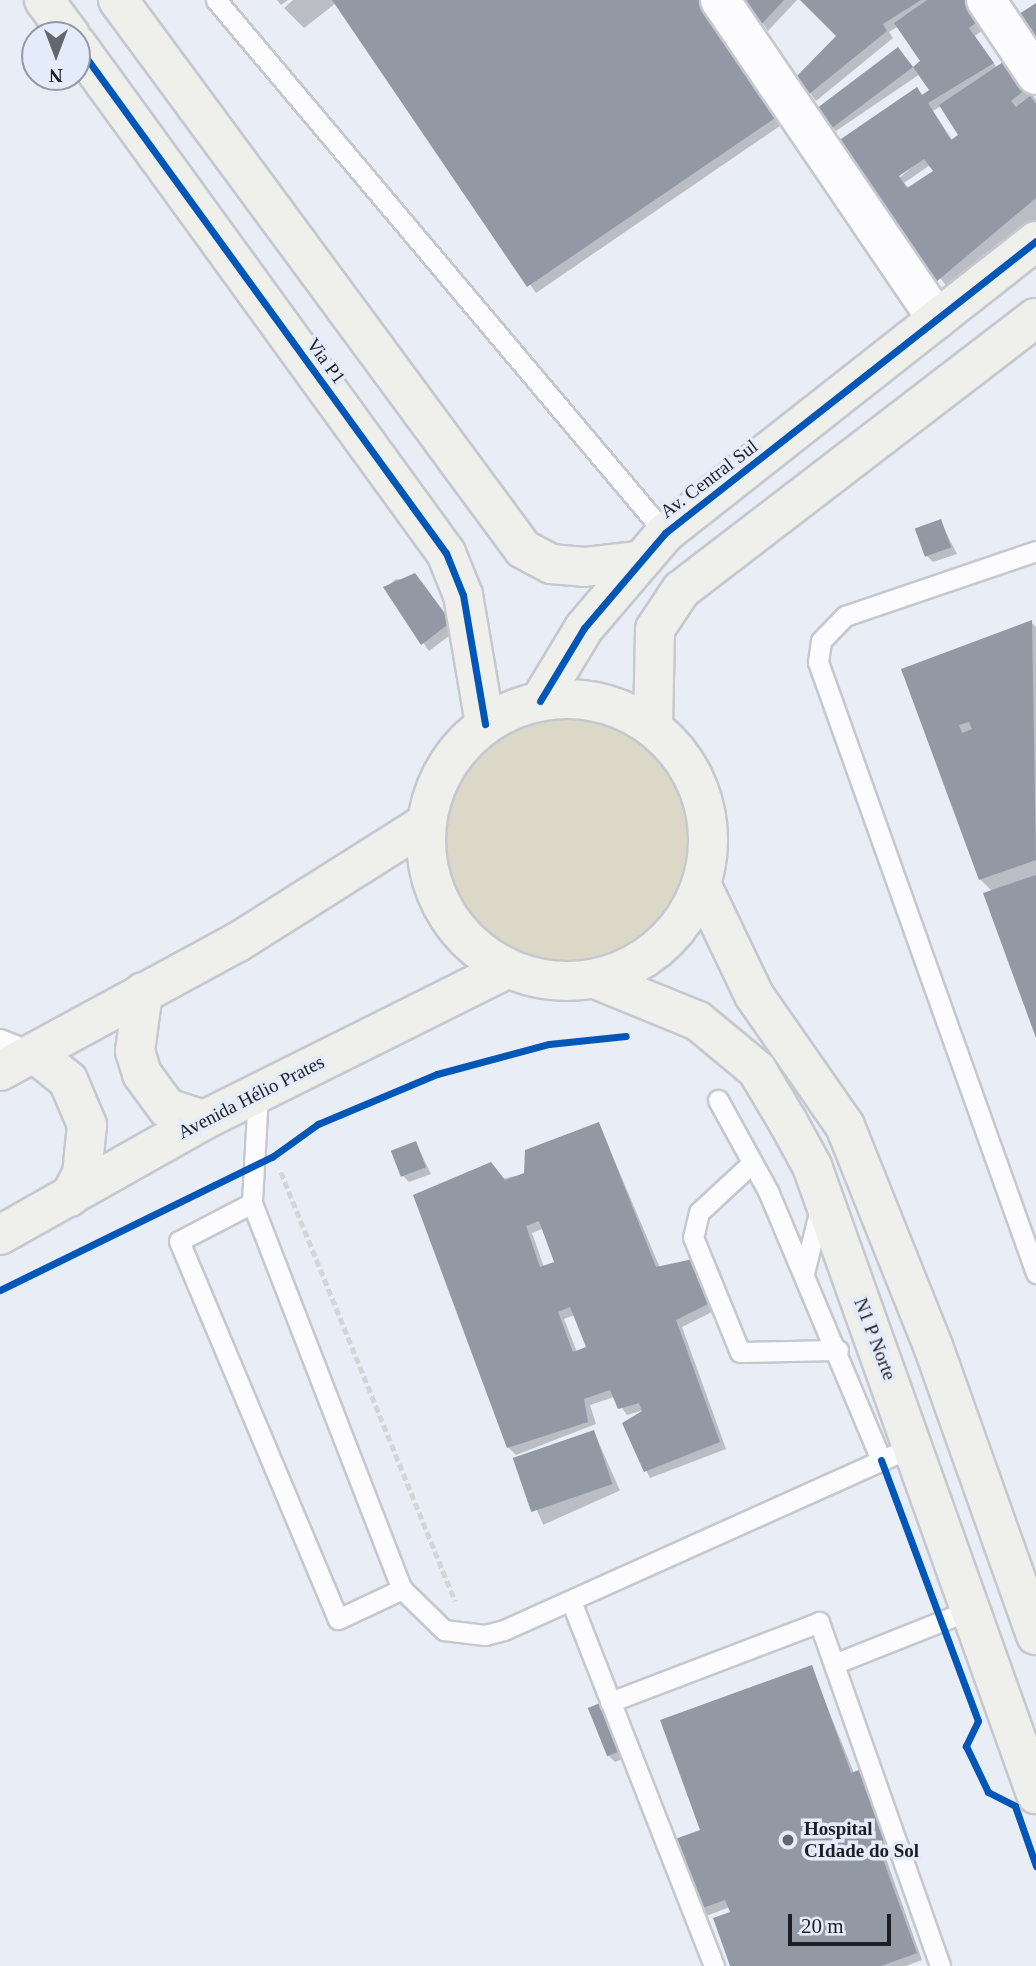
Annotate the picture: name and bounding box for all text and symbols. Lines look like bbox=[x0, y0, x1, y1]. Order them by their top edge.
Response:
north arrow bbox=[21, 21, 91, 91]
text: N bbox=[49, 65, 63, 86]
street label: Via P1 bbox=[302, 334, 350, 388]
street label: Av. Central Sul bbox=[656, 435, 762, 523]
street label: Avenida Hélio Prates bbox=[174, 1050, 328, 1144]
street label: N1 P Norte bbox=[849, 1295, 901, 1383]
place label: Hospital CIdade do Sol bbox=[804, 1818, 919, 1862]
marker: Hospital CIdade do Sol bbox=[778, 1830, 798, 1850]
scale bar bbox=[791, 1899, 894, 1943]
text: 20 m bbox=[801, 1914, 844, 1938]

